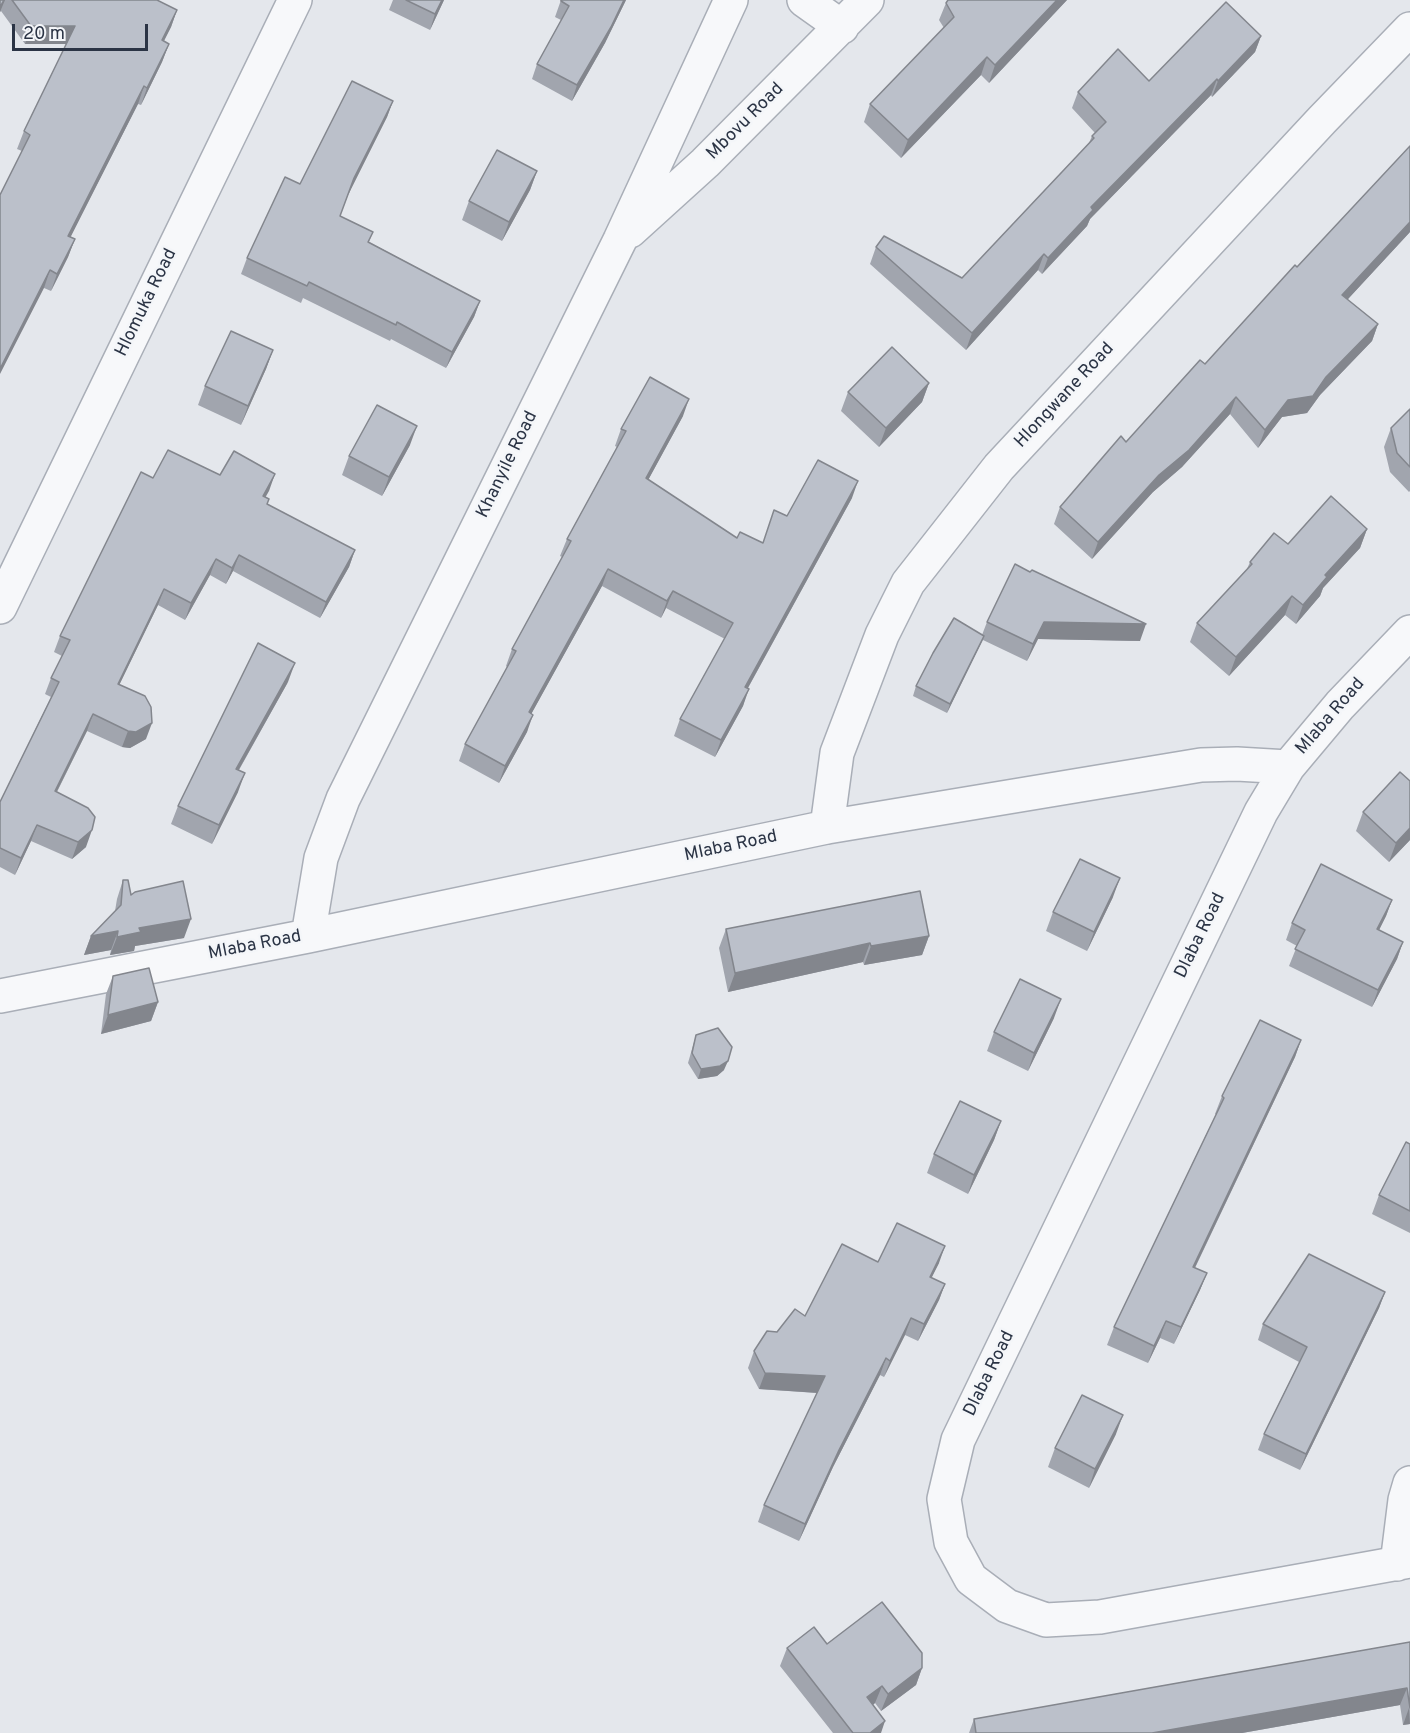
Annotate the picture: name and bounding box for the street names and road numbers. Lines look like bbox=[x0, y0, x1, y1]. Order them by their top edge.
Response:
street label: Mbovu Road bbox=[703, 79, 789, 165]
street label: Hlomuka Road bbox=[112, 246, 182, 360]
street label: Hlongwane Road bbox=[1011, 339, 1119, 453]
street label: Khanyile Road bbox=[473, 408, 543, 522]
street label: Mlaba Road bbox=[1292, 674, 1370, 760]
street label: Mlaba Road bbox=[683, 827, 779, 867]
street label: Dlaba Road bbox=[1171, 890, 1231, 982]
street label: Mlaba Road bbox=[207, 926, 303, 966]
street label: Dlaba Road bbox=[960, 1328, 1020, 1420]

